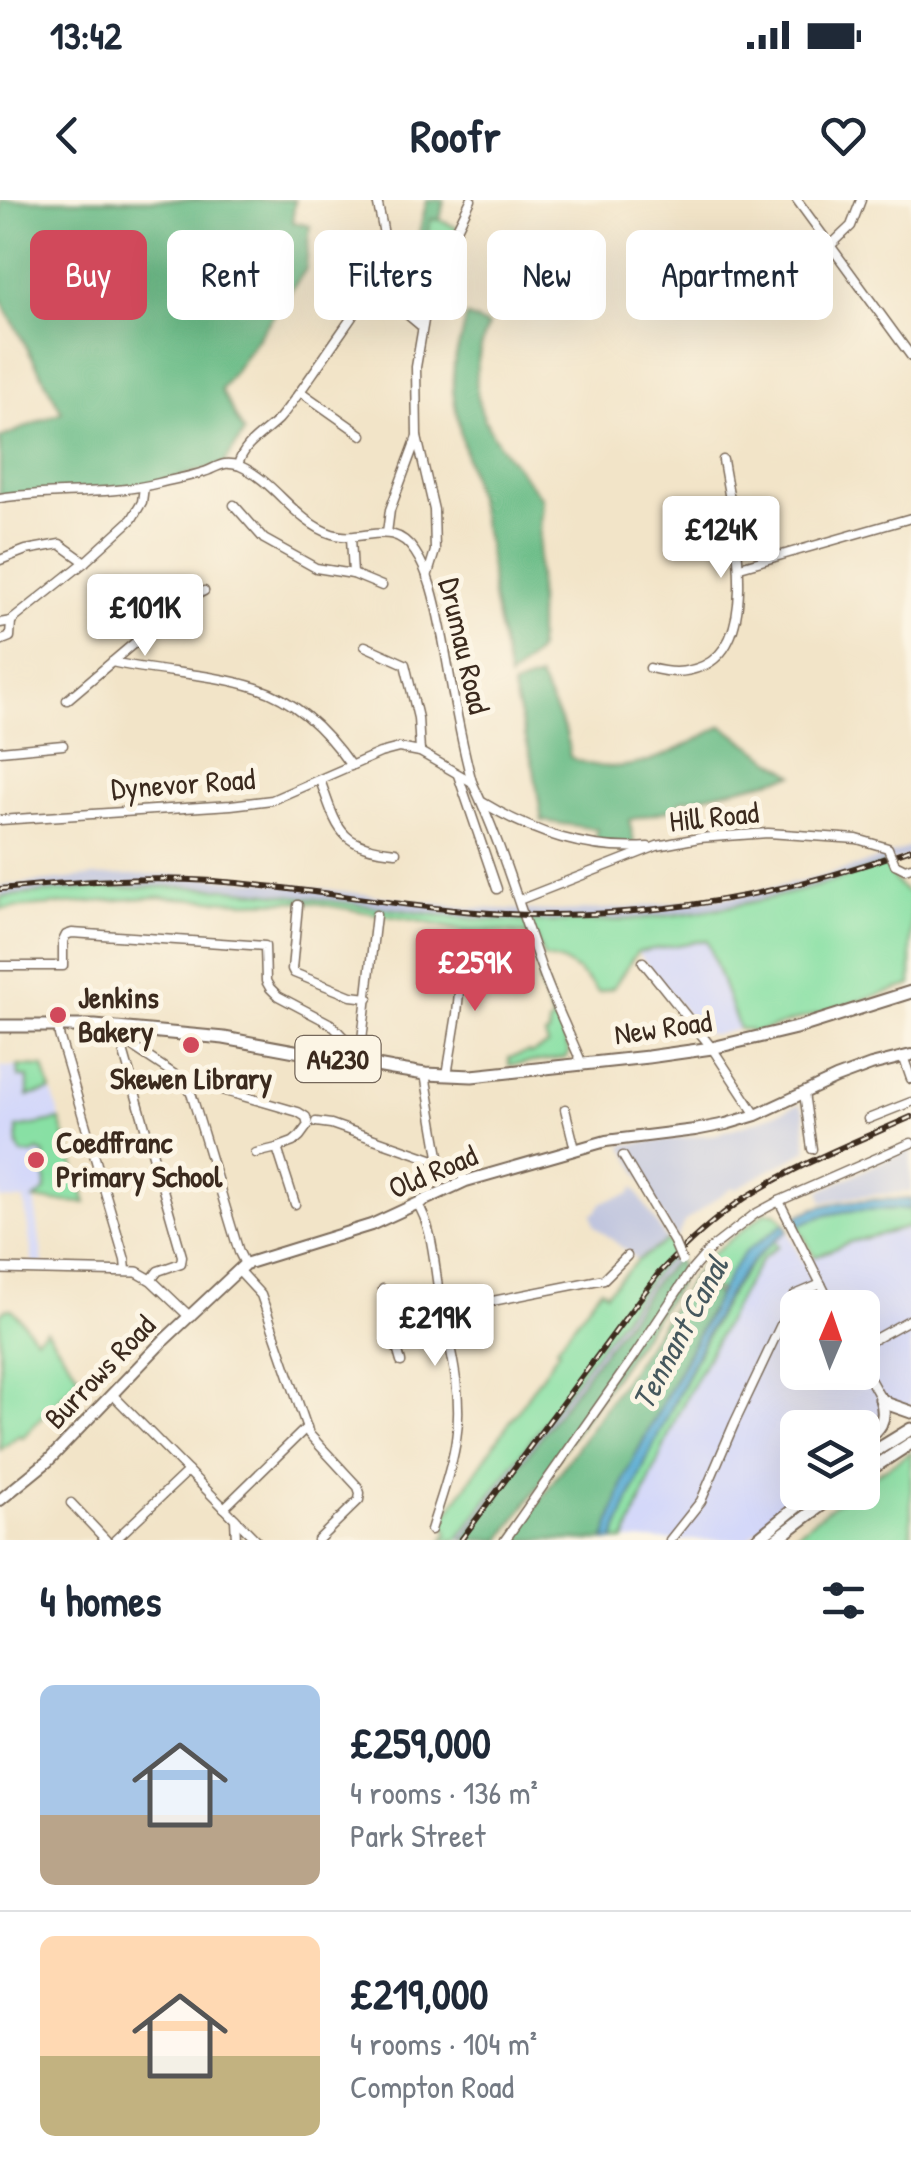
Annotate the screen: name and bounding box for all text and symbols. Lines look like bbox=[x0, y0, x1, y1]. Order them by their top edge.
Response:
text: 13:42 bbox=[50, 9, 122, 61]
text: Roofr bbox=[410, 105, 501, 166]
icon: back bbox=[40, 108, 95, 163]
icon: heart bbox=[816, 108, 871, 163]
chip: Buy bbox=[30, 230, 147, 320]
chip: Rent bbox=[167, 230, 294, 320]
chip: Filters bbox=[314, 230, 467, 320]
chip: New bbox=[487, 230, 606, 320]
chip: Apartment bbox=[626, 230, 833, 320]
pin: £124K bbox=[651, 496, 791, 581]
text: £124K bbox=[685, 507, 757, 550]
pin: £101K bbox=[75, 574, 215, 659]
street label: Drumau Road bbox=[430, 574, 500, 718]
text: £101K bbox=[109, 585, 181, 628]
street label: Dynevor Road bbox=[110, 758, 257, 808]
street label: Hill Road bbox=[667, 791, 761, 841]
pin: £259K bbox=[405, 929, 545, 1014]
text: £259K bbox=[438, 940, 512, 983]
place label: Jenkins Bakery bbox=[78, 977, 159, 1052]
street label: New Road bbox=[612, 1000, 714, 1054]
marker: Jenkins Bakery bbox=[47, 1004, 69, 1026]
marker: Skewen Library bbox=[180, 1034, 202, 1056]
road number: A4230 bbox=[296, 1036, 380, 1082]
place label: Skewen Library bbox=[110, 1058, 272, 1099]
place label: Coedffranc Primary School bbox=[56, 1122, 223, 1197]
street label: Old Road bbox=[382, 1134, 483, 1208]
marker: Coedffranc Primary School bbox=[25, 1149, 47, 1171]
water label: Tennant Canal bbox=[621, 1247, 739, 1417]
pin: £219K bbox=[365, 1284, 505, 1369]
north arrow bbox=[780, 1290, 880, 1390]
map controls bbox=[780, 1290, 880, 1510]
text: £219K bbox=[399, 1295, 471, 1338]
street label: Burrows Road bbox=[35, 1305, 164, 1437]
button: layers bbox=[780, 1410, 880, 1510]
text: 4 homes bbox=[40, 1572, 161, 1629]
icon: filters bbox=[816, 1573, 871, 1628]
text: £259,000 bbox=[350, 1714, 491, 1771]
icon: home bbox=[120, 1725, 240, 1845]
text: 4 rooms · 136 m² bbox=[350, 1771, 538, 1814]
text: Park Street bbox=[350, 1814, 485, 1857]
text: £219,000 bbox=[350, 1965, 488, 2022]
icon: home bbox=[120, 1976, 240, 2096]
text: 4 rooms · 104 m² bbox=[350, 2022, 537, 2065]
text: Compton Road bbox=[350, 2065, 514, 2108]

